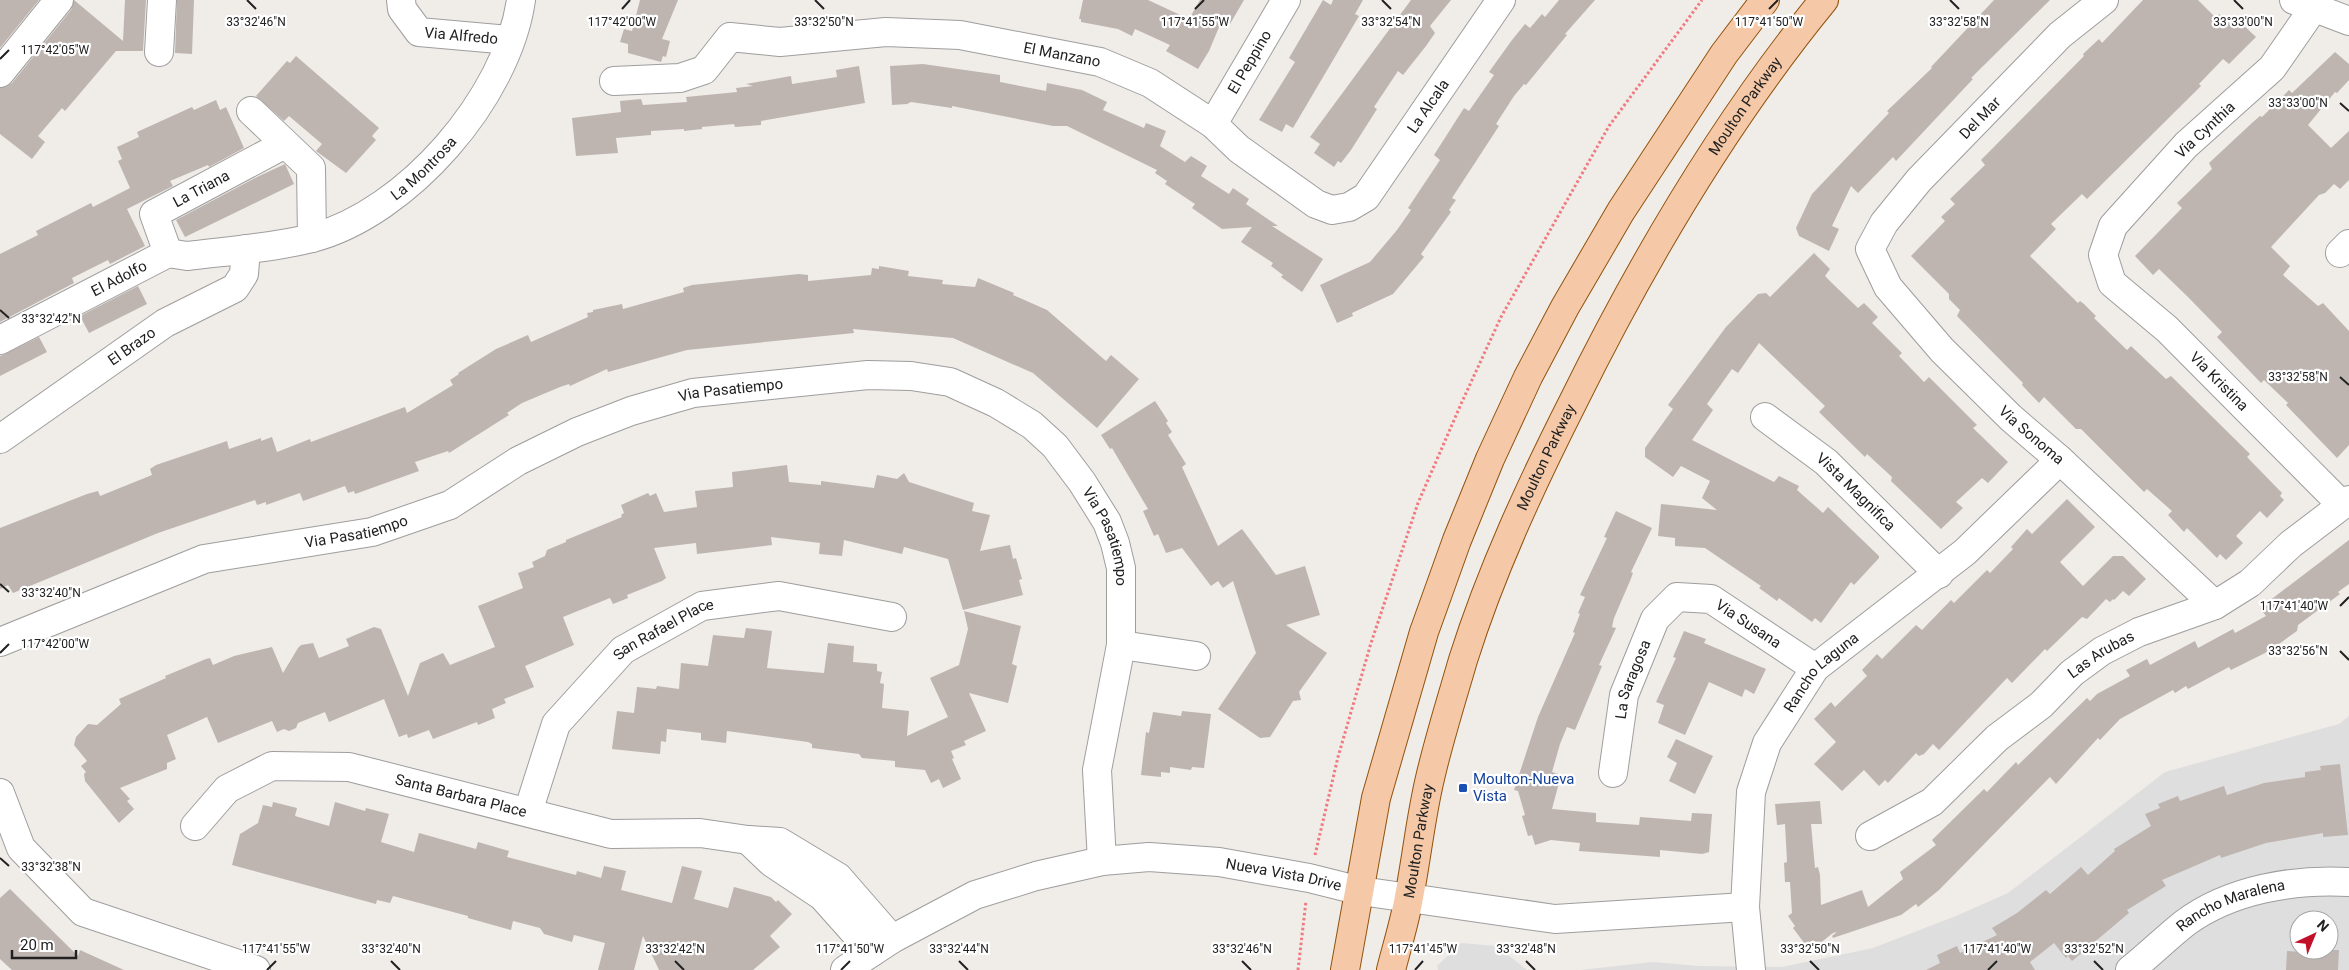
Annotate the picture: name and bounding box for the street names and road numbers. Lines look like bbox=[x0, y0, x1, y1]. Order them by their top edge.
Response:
street label: Via Alfredo bbox=[424, 24, 499, 48]
street label: El Peppino bbox=[1224, 27, 1275, 97]
street label: El Manzano bbox=[1022, 38, 1102, 71]
street label: Moulton Parkway bbox=[1705, 53, 1785, 159]
street label: La Alcala bbox=[1403, 76, 1453, 137]
street label: Del Mar bbox=[1956, 93, 2004, 143]
street label: Via Cynthia bbox=[2171, 98, 2239, 162]
street label: La Montrosa bbox=[387, 133, 460, 204]
street label: La Triana bbox=[170, 166, 233, 211]
street label: El Adolfo bbox=[88, 257, 150, 300]
street label: El Brazo bbox=[104, 323, 159, 369]
street label: Via Kristina bbox=[2186, 348, 2252, 415]
street label: Via Pasatiempo bbox=[676, 375, 784, 406]
street label: Moulton Parkway bbox=[1513, 401, 1579, 513]
street label: Via Sonoma bbox=[1995, 402, 2068, 468]
street label: Vista Magnifica bbox=[1813, 449, 1899, 535]
street label: Via Pasatiempo bbox=[1079, 484, 1130, 586]
street label: Via Pasatiempo bbox=[303, 511, 410, 552]
street label: San Rafael Place bbox=[609, 596, 715, 664]
street label: Via Susana bbox=[1712, 596, 1785, 652]
street label: Las Arubas bbox=[2064, 627, 2137, 682]
street label: Rancho Laguna bbox=[1780, 629, 1862, 716]
street label: La Saragosa bbox=[1612, 637, 1655, 720]
street label: Santa Barbara Place bbox=[393, 770, 529, 821]
street label: Moulton Parkway bbox=[1400, 782, 1437, 900]
street label: Nueva Vista Drive bbox=[1224, 854, 1343, 895]
street label: Rancho Maralena bbox=[2173, 876, 2286, 935]

